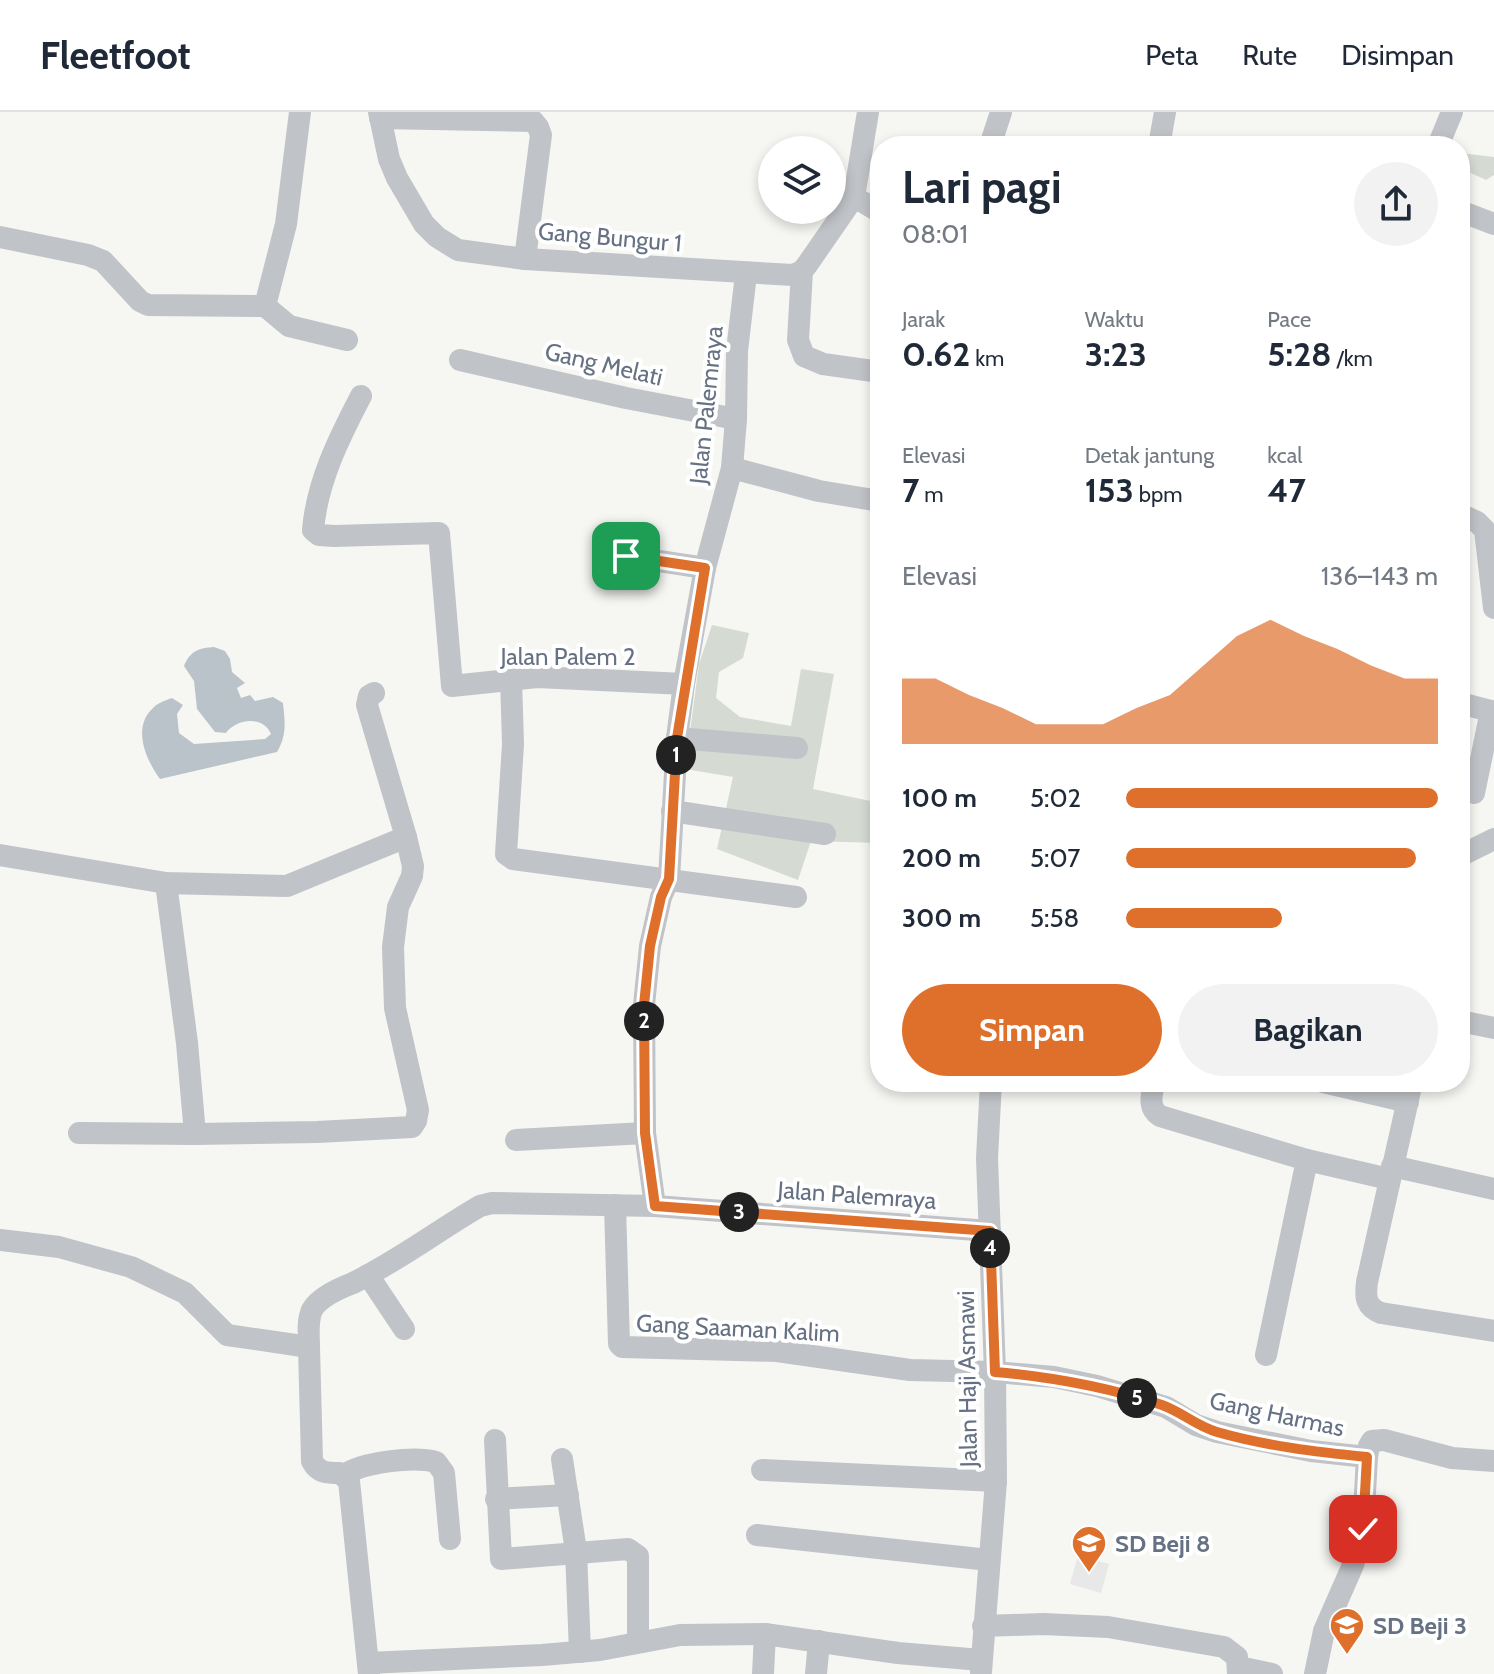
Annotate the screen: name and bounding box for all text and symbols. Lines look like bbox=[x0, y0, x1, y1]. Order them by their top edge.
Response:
text: Fleetfoot bbox=[40, 32, 191, 79]
text: Peta bbox=[1145, 38, 1198, 72]
text: Rute bbox=[1242, 38, 1297, 72]
text: Disimpan bbox=[1341, 38, 1454, 72]
map controls bbox=[758, 136, 846, 224]
button: layers bbox=[758, 136, 846, 224]
text: Lari pagi bbox=[902, 161, 1062, 214]
button: share bbox=[1354, 162, 1438, 246]
street label: Gang Bungur 1 bbox=[537, 216, 683, 258]
text: 08:01 bbox=[902, 218, 968, 250]
text: Jarak bbox=[902, 306, 945, 333]
text: Waktu bbox=[1085, 306, 1144, 333]
text: Pace bbox=[1267, 306, 1311, 333]
street label: Jalan Palemraya bbox=[683, 324, 729, 487]
text: 0.62 bbox=[902, 333, 970, 375]
text: 3:23 bbox=[1085, 333, 1147, 375]
text: 5:28 bbox=[1267, 333, 1332, 375]
street label: Gang Melati bbox=[542, 336, 666, 392]
text: km bbox=[970, 345, 1004, 372]
text: /km bbox=[1332, 345, 1373, 372]
text: Elevasi bbox=[902, 442, 965, 469]
text: Detak jantung bbox=[1085, 442, 1214, 469]
text: kcal bbox=[1267, 442, 1302, 469]
text: 7 bbox=[902, 469, 919, 511]
text: 153 bbox=[1085, 469, 1134, 511]
text: 47 bbox=[1267, 469, 1306, 511]
text: m bbox=[919, 481, 944, 508]
text: bpm bbox=[1134, 481, 1183, 508]
pin bbox=[592, 522, 660, 590]
icon: arrive bbox=[604, 534, 648, 578]
text: Elevasi bbox=[902, 560, 977, 592]
text: 136–143 m bbox=[1321, 560, 1438, 592]
street label: Jalan Palem 2 bbox=[499, 642, 636, 671]
pin: 1 bbox=[656, 735, 696, 775]
text: 1 bbox=[672, 741, 680, 768]
text: 100 m bbox=[902, 782, 977, 814]
text: 5:02 bbox=[1030, 782, 1081, 814]
text: 200 m bbox=[902, 842, 981, 874]
text: 5:07 bbox=[1030, 842, 1080, 874]
text: 300 m bbox=[902, 902, 981, 934]
text: 5:58 bbox=[1030, 902, 1079, 934]
button: Simpan bbox=[902, 984, 1162, 1076]
button: Bagikan bbox=[1178, 984, 1438, 1076]
pin: 2 bbox=[624, 1001, 664, 1041]
text: 2 bbox=[638, 1007, 650, 1034]
street label: Jalan Palemraya bbox=[776, 1175, 938, 1215]
pin: 3 bbox=[719, 1192, 759, 1232]
text: 3 bbox=[733, 1198, 745, 1225]
pin: 4 bbox=[970, 1228, 1010, 1268]
text: 4 bbox=[983, 1234, 997, 1261]
street label: Jalan Haji Asmawi bbox=[951, 1290, 983, 1469]
street label: Gang Saaman Kalim bbox=[635, 1308, 841, 1348]
pin: 5 bbox=[1117, 1378, 1157, 1418]
text: 5 bbox=[1131, 1384, 1143, 1411]
street label: Gang Harmas bbox=[1207, 1386, 1347, 1442]
pin bbox=[1329, 1495, 1397, 1563]
icon: check bbox=[1341, 1507, 1385, 1551]
school or university icon: SD Beji 8 bbox=[1070, 1524, 1108, 1574]
place label: SD Beji 8 bbox=[1115, 1529, 1210, 1558]
school or university icon: SD Beji 3 bbox=[1328, 1606, 1366, 1656]
place label: SD Beji 3 bbox=[1373, 1611, 1467, 1640]

